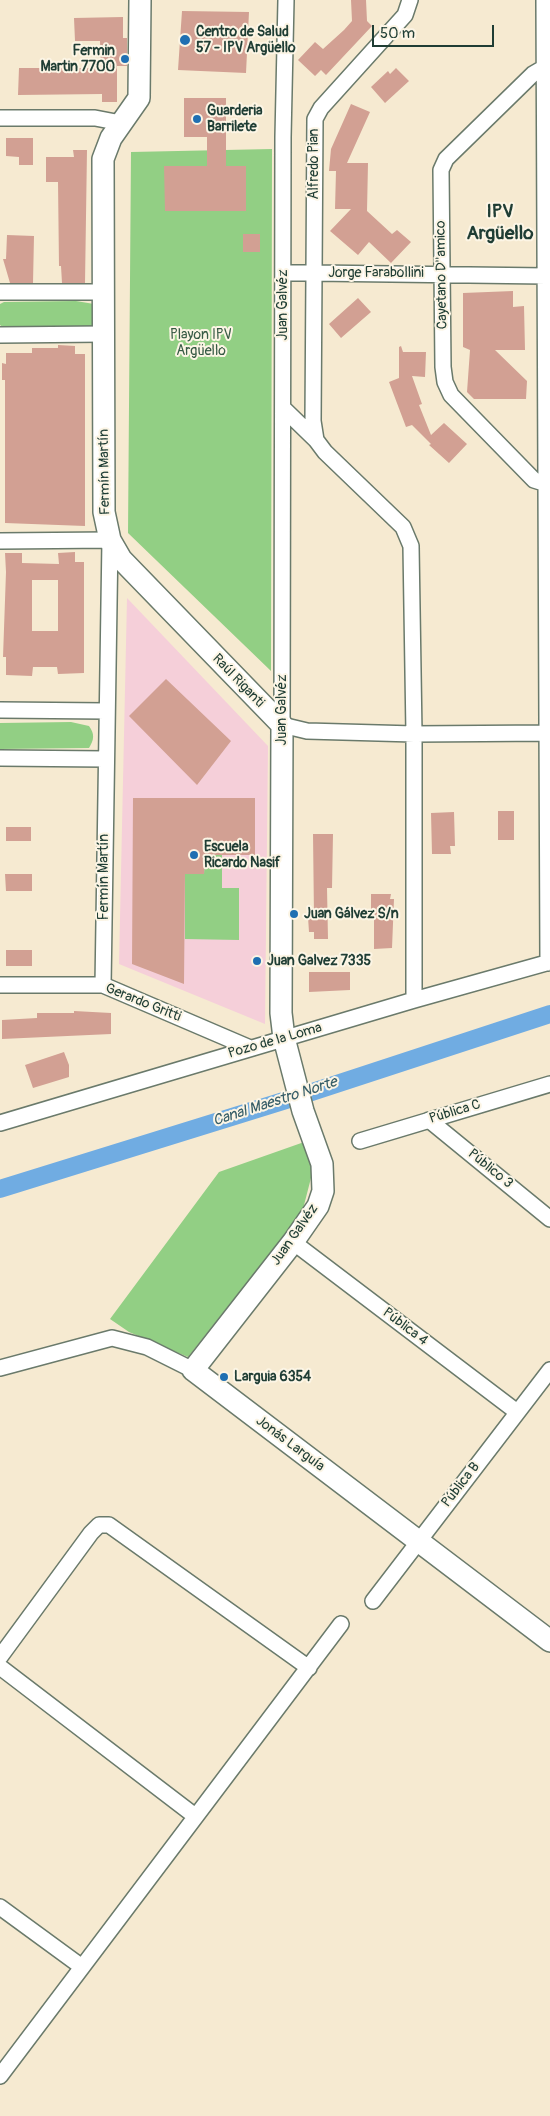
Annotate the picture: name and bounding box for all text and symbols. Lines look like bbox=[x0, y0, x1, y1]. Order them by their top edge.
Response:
scale bar bbox=[375, 15, 498, 47]
place label: Centro de Salud 57 - IPV Argüello bbox=[196, 24, 296, 56]
text: 50 m bbox=[380, 24, 415, 43]
marker: Centro de Salud 57 - IPV Argüello bbox=[178, 33, 192, 47]
place label: Fermin Martin 7700 bbox=[41, 43, 115, 75]
marker: Fermin Martin 7700 bbox=[119, 53, 131, 65]
place label: Guarderia Barrilete bbox=[207, 103, 262, 136]
marker: Guarderia Barrilete bbox=[191, 113, 203, 125]
street label: Alfredo Pian bbox=[306, 128, 322, 200]
district label: IPV Argüello bbox=[466, 201, 534, 245]
street label: Cayetano D''amico bbox=[433, 220, 451, 330]
street label: Jorge Farabollini bbox=[328, 265, 424, 281]
street label: Juan Galvéz bbox=[275, 270, 291, 340]
park label: Playon IPV Argüello bbox=[170, 327, 232, 360]
street label: Fermín Martín bbox=[96, 429, 114, 515]
street label: Raúl Riganti bbox=[208, 651, 268, 711]
street label: Juan Galvéz bbox=[274, 675, 290, 745]
street label: Fermín Martín bbox=[96, 834, 112, 920]
place label: Escuela Ricardo Nasif bbox=[204, 839, 280, 872]
marker: Escuela Ricardo Nasif bbox=[188, 849, 200, 861]
place label: Juan Gálvez S/n bbox=[304, 906, 399, 922]
marker: Juan Gálvez S/n bbox=[288, 908, 300, 920]
place label: Juan Galvez 7335 bbox=[267, 953, 371, 969]
marker: Juan Galvez 7335 bbox=[251, 955, 263, 967]
street label: Gerardo Gritti bbox=[103, 980, 183, 1026]
street label: Pozo de la Loma bbox=[226, 1020, 324, 1062]
water label: Canal Maestro Norte bbox=[211, 1073, 339, 1131]
street label: Pública C bbox=[427, 1096, 483, 1128]
street label: Público 3 bbox=[464, 1146, 516, 1192]
street label: Juan Galvéz bbox=[268, 1201, 322, 1269]
street label: Pública 4 bbox=[379, 1305, 431, 1349]
place label: Larguia 6354 bbox=[234, 1369, 311, 1385]
marker: Larguia 6354 bbox=[218, 1371, 230, 1383]
street label: Jonás Larguía bbox=[252, 1413, 328, 1475]
street label: Pública B bbox=[438, 1459, 484, 1511]

